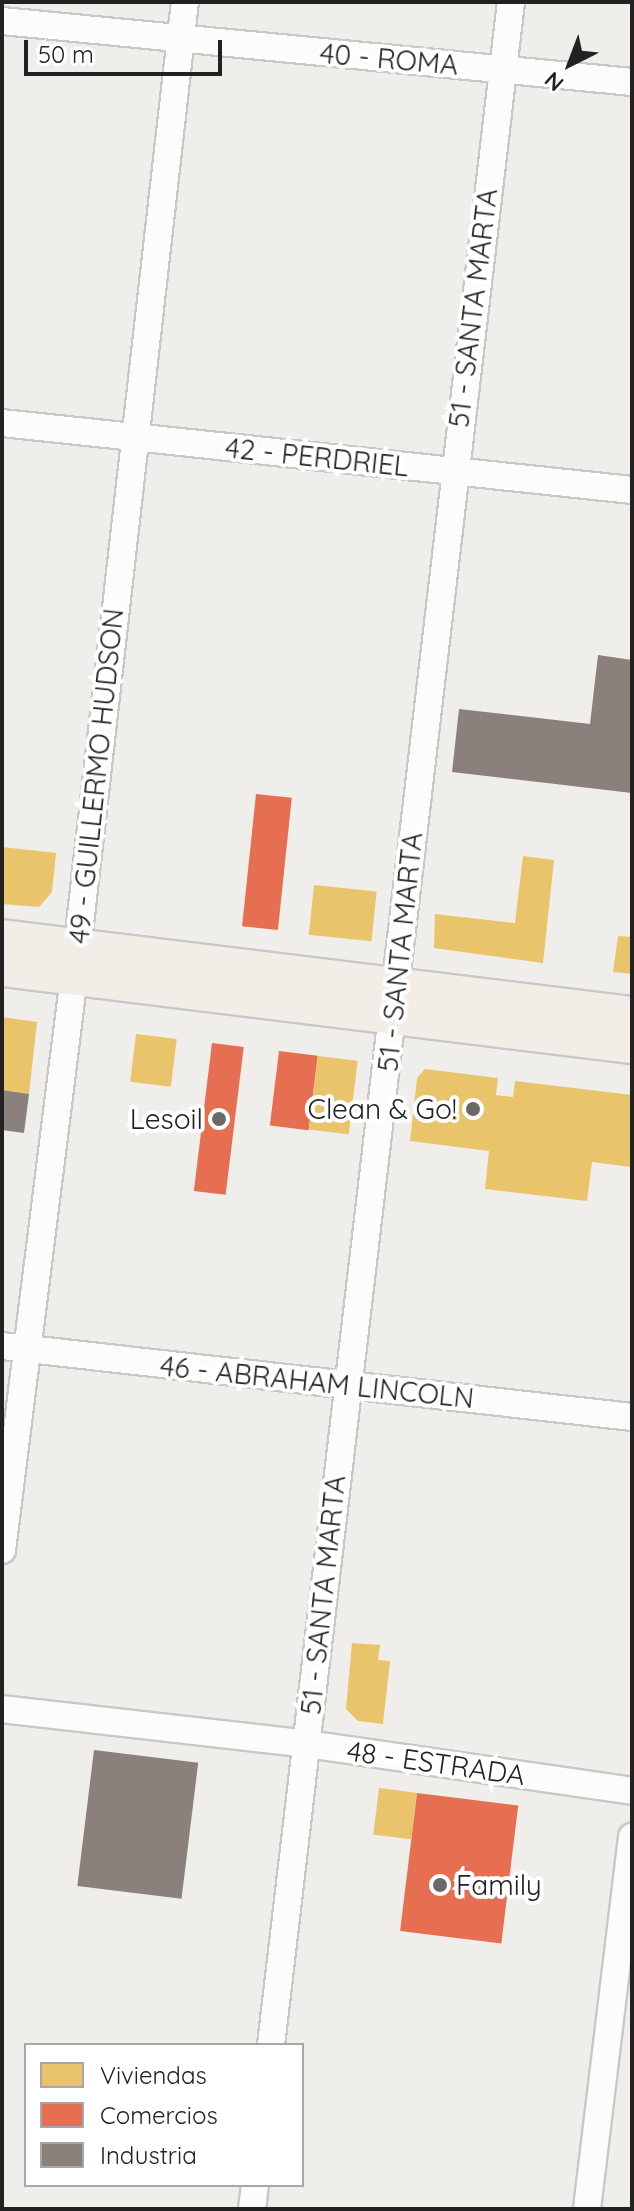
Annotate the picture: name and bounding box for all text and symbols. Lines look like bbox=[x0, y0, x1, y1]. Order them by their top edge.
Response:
scale bar bbox=[28, 24, 226, 74]
north arrow bbox=[530, 24, 610, 104]
street label: 40 - ROMA bbox=[318, 36, 460, 82]
text: 50 m bbox=[38, 39, 94, 69]
text: N bbox=[539, 66, 569, 98]
street label: 51 - SANTA MARTA bbox=[442, 187, 504, 429]
street label: 42 - PERDRIEL bbox=[223, 431, 411, 483]
street label: 49 - GUILLERMO HUDSON bbox=[62, 607, 130, 945]
street label: 51 - SANTA MARTA bbox=[371, 831, 429, 1073]
place label: Clean & Go! bbox=[308, 1092, 457, 1126]
marker: Clean & Go! bbox=[464, 1100, 482, 1118]
place label: Lesoil bbox=[130, 1102, 203, 1136]
marker: Lesoil bbox=[210, 1110, 228, 1128]
street label: 46 - ABRAHAM LINCOLN bbox=[158, 1349, 476, 1415]
street label: 51 - SANTA MARTA bbox=[294, 1474, 352, 1716]
street label: 48 - ESTRADA bbox=[345, 1734, 527, 1792]
place label: Family bbox=[456, 1868, 542, 1902]
marker: Family bbox=[431, 1876, 449, 1894]
legend bbox=[24, 2043, 304, 2187]
text: Viviendas bbox=[100, 2060, 207, 2090]
text: Comercios bbox=[100, 2100, 218, 2130]
text: Industria bbox=[100, 2140, 197, 2170]

